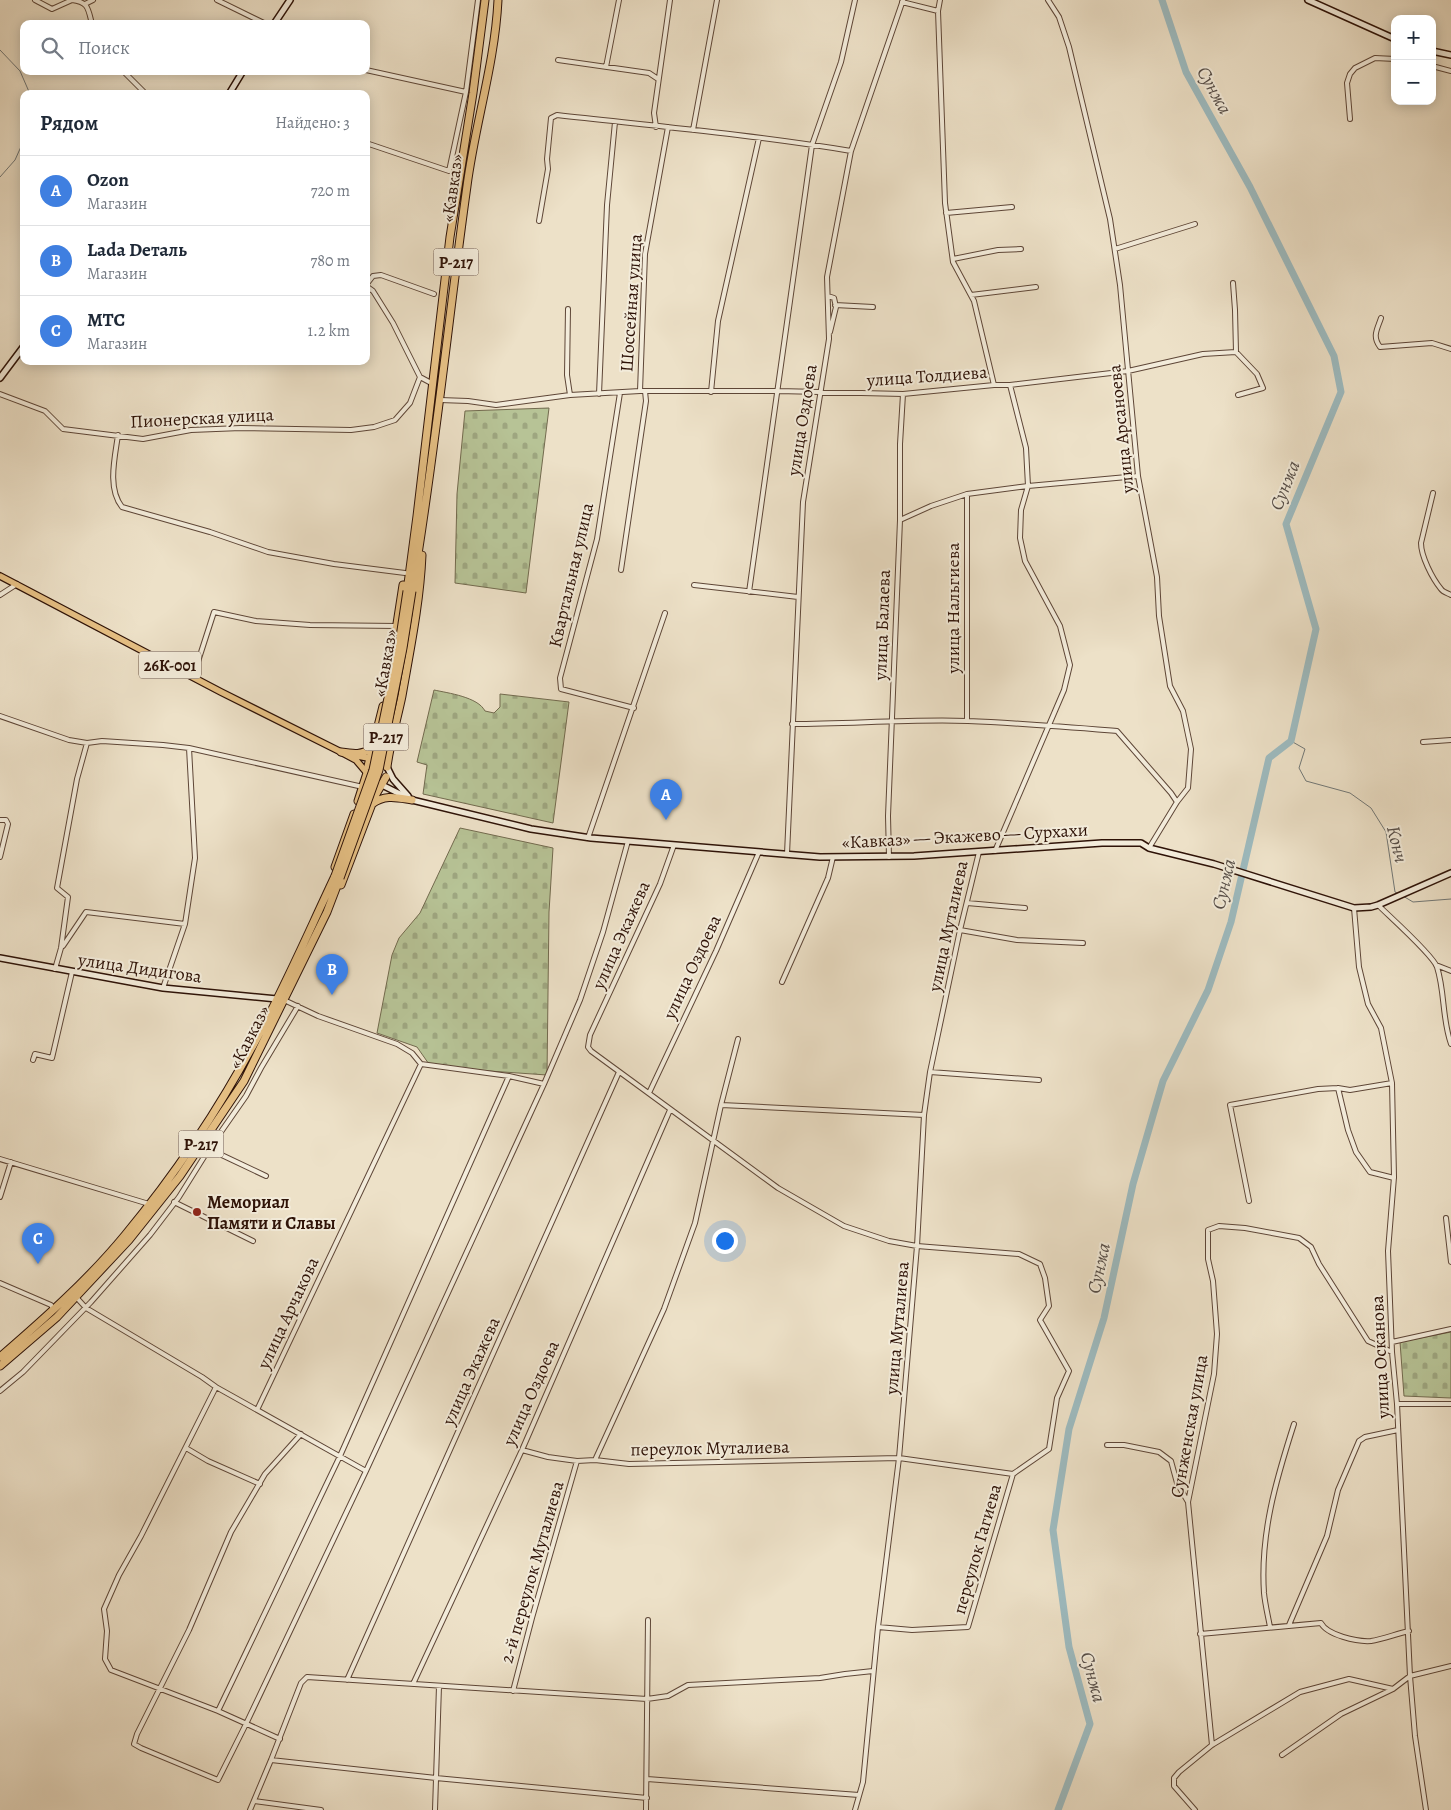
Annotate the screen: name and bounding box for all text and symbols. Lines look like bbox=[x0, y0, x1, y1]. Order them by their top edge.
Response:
map controls bbox=[1391, 15, 1436, 105]
button: + bbox=[1391, 15, 1436, 60]
search box bbox=[20, 20, 370, 75]
icon: search bbox=[38, 34, 66, 62]
text: Поиск bbox=[78, 35, 130, 61]
button: − bbox=[1391, 60, 1436, 105]
water label: Сунжа bbox=[1190, 62, 1238, 119]
text: Рядом bbox=[40, 109, 98, 137]
text: Найдено: 3 bbox=[275, 112, 350, 134]
street label: «Кавказ» bbox=[435, 152, 469, 224]
text: Ozon bbox=[87, 167, 129, 193]
text: A bbox=[51, 180, 61, 202]
text: 720 m bbox=[311, 180, 350, 202]
text: Магазин bbox=[87, 193, 147, 215]
street label: Шоссейная улица bbox=[614, 232, 648, 373]
text: Lada Dеталь bbox=[87, 237, 187, 263]
road number: Р-217 bbox=[434, 248, 478, 276]
text: B bbox=[51, 250, 61, 272]
text: 780 m bbox=[311, 250, 350, 272]
text: Магазин bbox=[87, 263, 147, 285]
text: МТС bbox=[87, 307, 125, 333]
text: C bbox=[51, 320, 61, 342]
text: 1.2 km bbox=[308, 320, 350, 342]
text: Магазин bbox=[87, 333, 147, 355]
street label: улица Толдиева bbox=[865, 360, 989, 392]
street label: улица Оздоева bbox=[781, 362, 823, 479]
street label: улица Арсаноева bbox=[1102, 363, 1140, 496]
street label: Пионерская улица bbox=[130, 402, 275, 434]
water label: Сунжа bbox=[1263, 457, 1307, 514]
street label: Квартальная улица bbox=[543, 500, 599, 650]
street label: улица Нальгиева bbox=[941, 542, 965, 674]
street label: улица Балаева bbox=[868, 568, 896, 682]
street label: «Кавказ» bbox=[367, 627, 403, 699]
road number: 26К-001 bbox=[139, 652, 201, 678]
road number: Р-217 bbox=[364, 724, 408, 750]
pin: A bbox=[650, 779, 682, 820]
street label: «Кавказ» — Экажево — Сурхахи bbox=[841, 818, 1089, 854]
water label: Конч bbox=[1380, 823, 1414, 866]
water label: Сунжа bbox=[1206, 856, 1242, 912]
street label: улица Муталиева bbox=[922, 858, 974, 995]
street label: улица Экажева bbox=[586, 876, 656, 994]
street label: улица Оздоева bbox=[657, 910, 727, 1024]
street label: улица Дидигова bbox=[76, 947, 204, 989]
pin: B bbox=[316, 954, 348, 995]
street label: «Кавказ» bbox=[223, 1001, 275, 1073]
road number: Р-217 bbox=[178, 1130, 224, 1158]
place label: Мемориал Памяти и Славы bbox=[207, 1190, 336, 1235]
marker: Мемориал Памяти и Славы bbox=[191, 1206, 203, 1218]
pin: C bbox=[22, 1223, 54, 1264]
your location bbox=[712, 1228, 738, 1254]
water label: Сунжа bbox=[1081, 1240, 1117, 1296]
street label: улица Арчакова bbox=[251, 1252, 325, 1374]
street label: улица Муталиева bbox=[879, 1260, 915, 1396]
street label: улица Осканова bbox=[1365, 1294, 1395, 1420]
street label: улица Экажева bbox=[436, 1312, 506, 1430]
street label: улица Оздоева bbox=[497, 1336, 565, 1450]
street label: Сунженская улица bbox=[1165, 1352, 1214, 1499]
street label: переулок Муталиева bbox=[630, 1435, 790, 1461]
street label: 2-й переулок Муталиева bbox=[494, 1477, 570, 1666]
street label: переулок Гагиева bbox=[947, 1480, 1007, 1617]
water label: Сунжа bbox=[1074, 1649, 1112, 1706]

